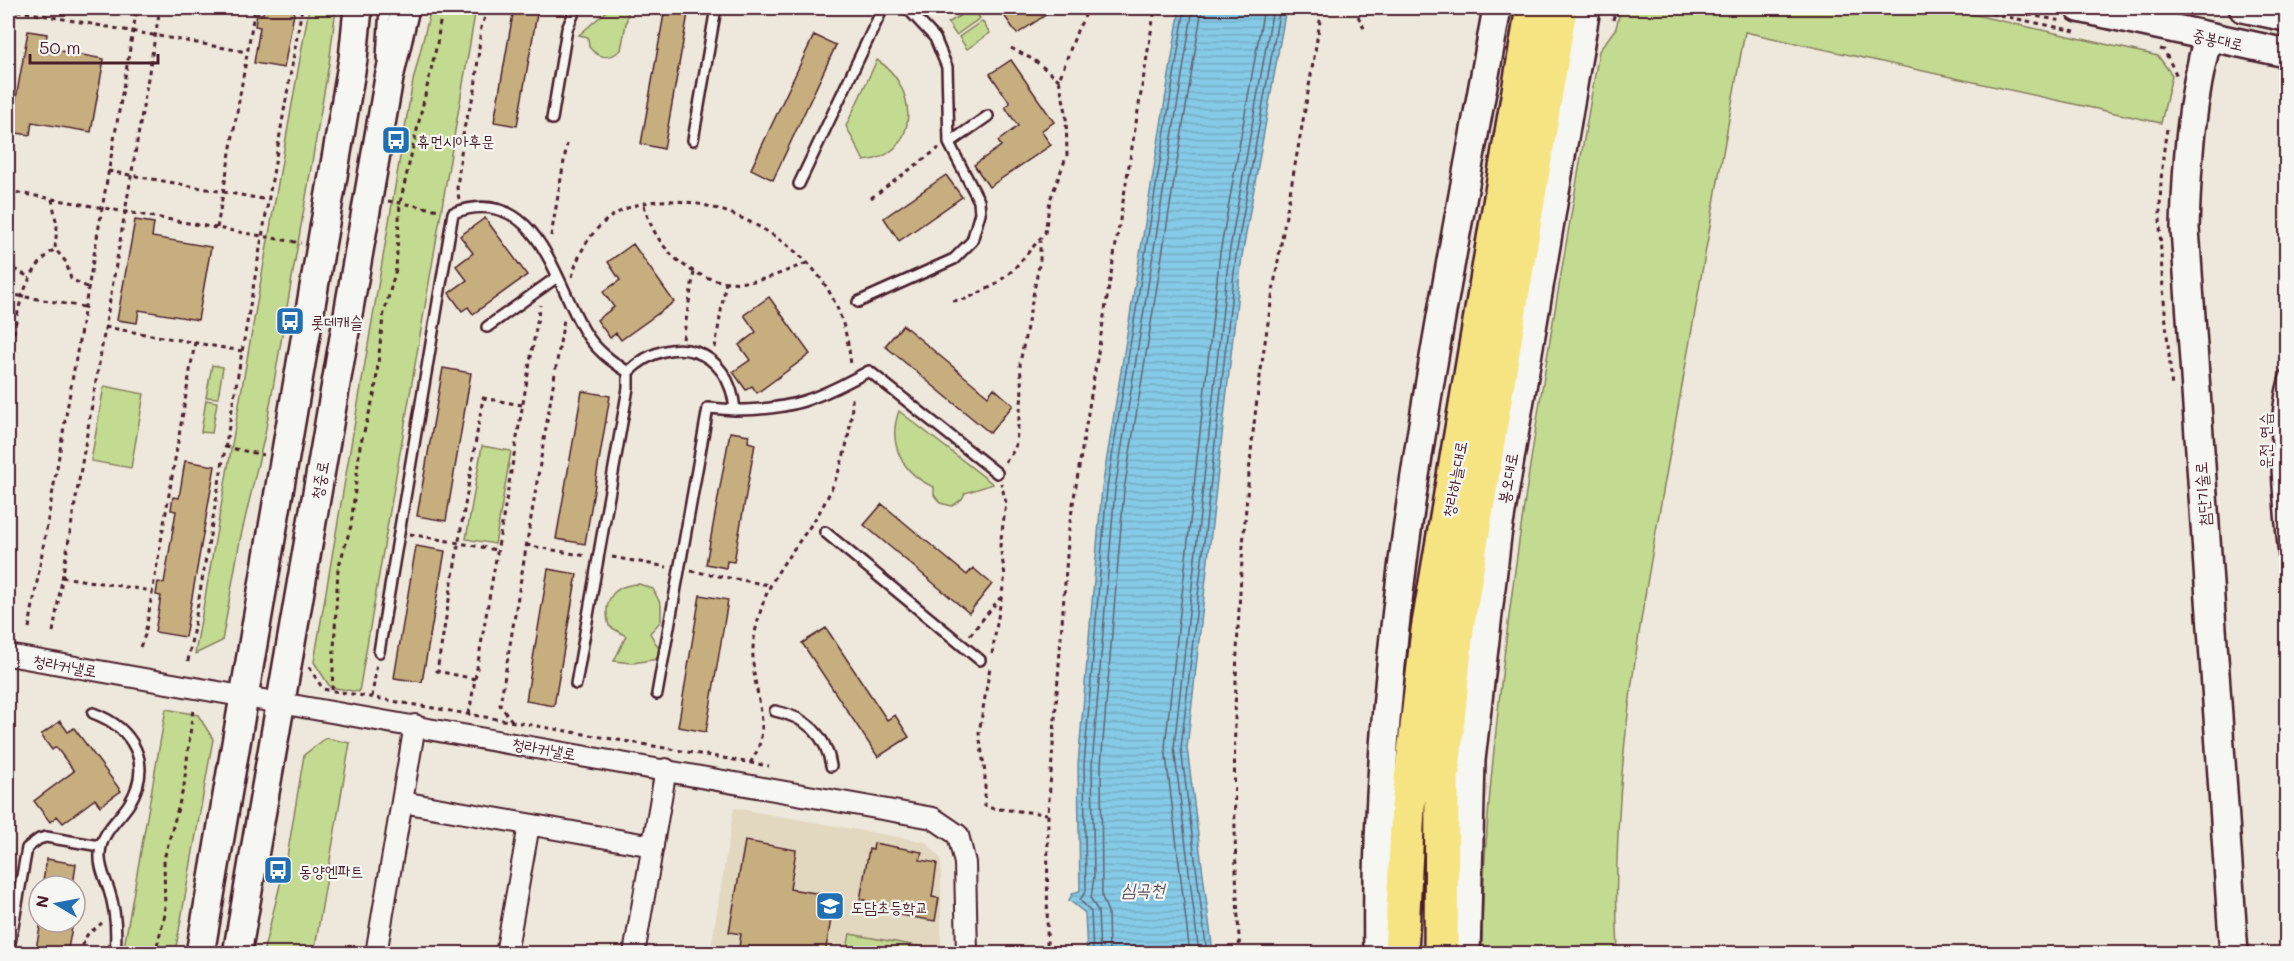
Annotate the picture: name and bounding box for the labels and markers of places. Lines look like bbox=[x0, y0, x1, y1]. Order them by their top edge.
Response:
bus stop icon: 휴먼시아후문 bbox=[380, 124, 412, 156]
place label: 휴먼시아후문 bbox=[417, 130, 494, 151]
bus stop icon: 롯데캐슬 bbox=[274, 305, 306, 337]
place label: 롯데캐슬 bbox=[311, 311, 363, 332]
bus stop icon: 동양엔파트 bbox=[262, 854, 294, 886]
place label: 동양엔파트 bbox=[299, 860, 363, 881]
school or university icon: 도담초등학교 bbox=[814, 890, 846, 922]
place label: 도담초등학교 bbox=[851, 896, 928, 917]

